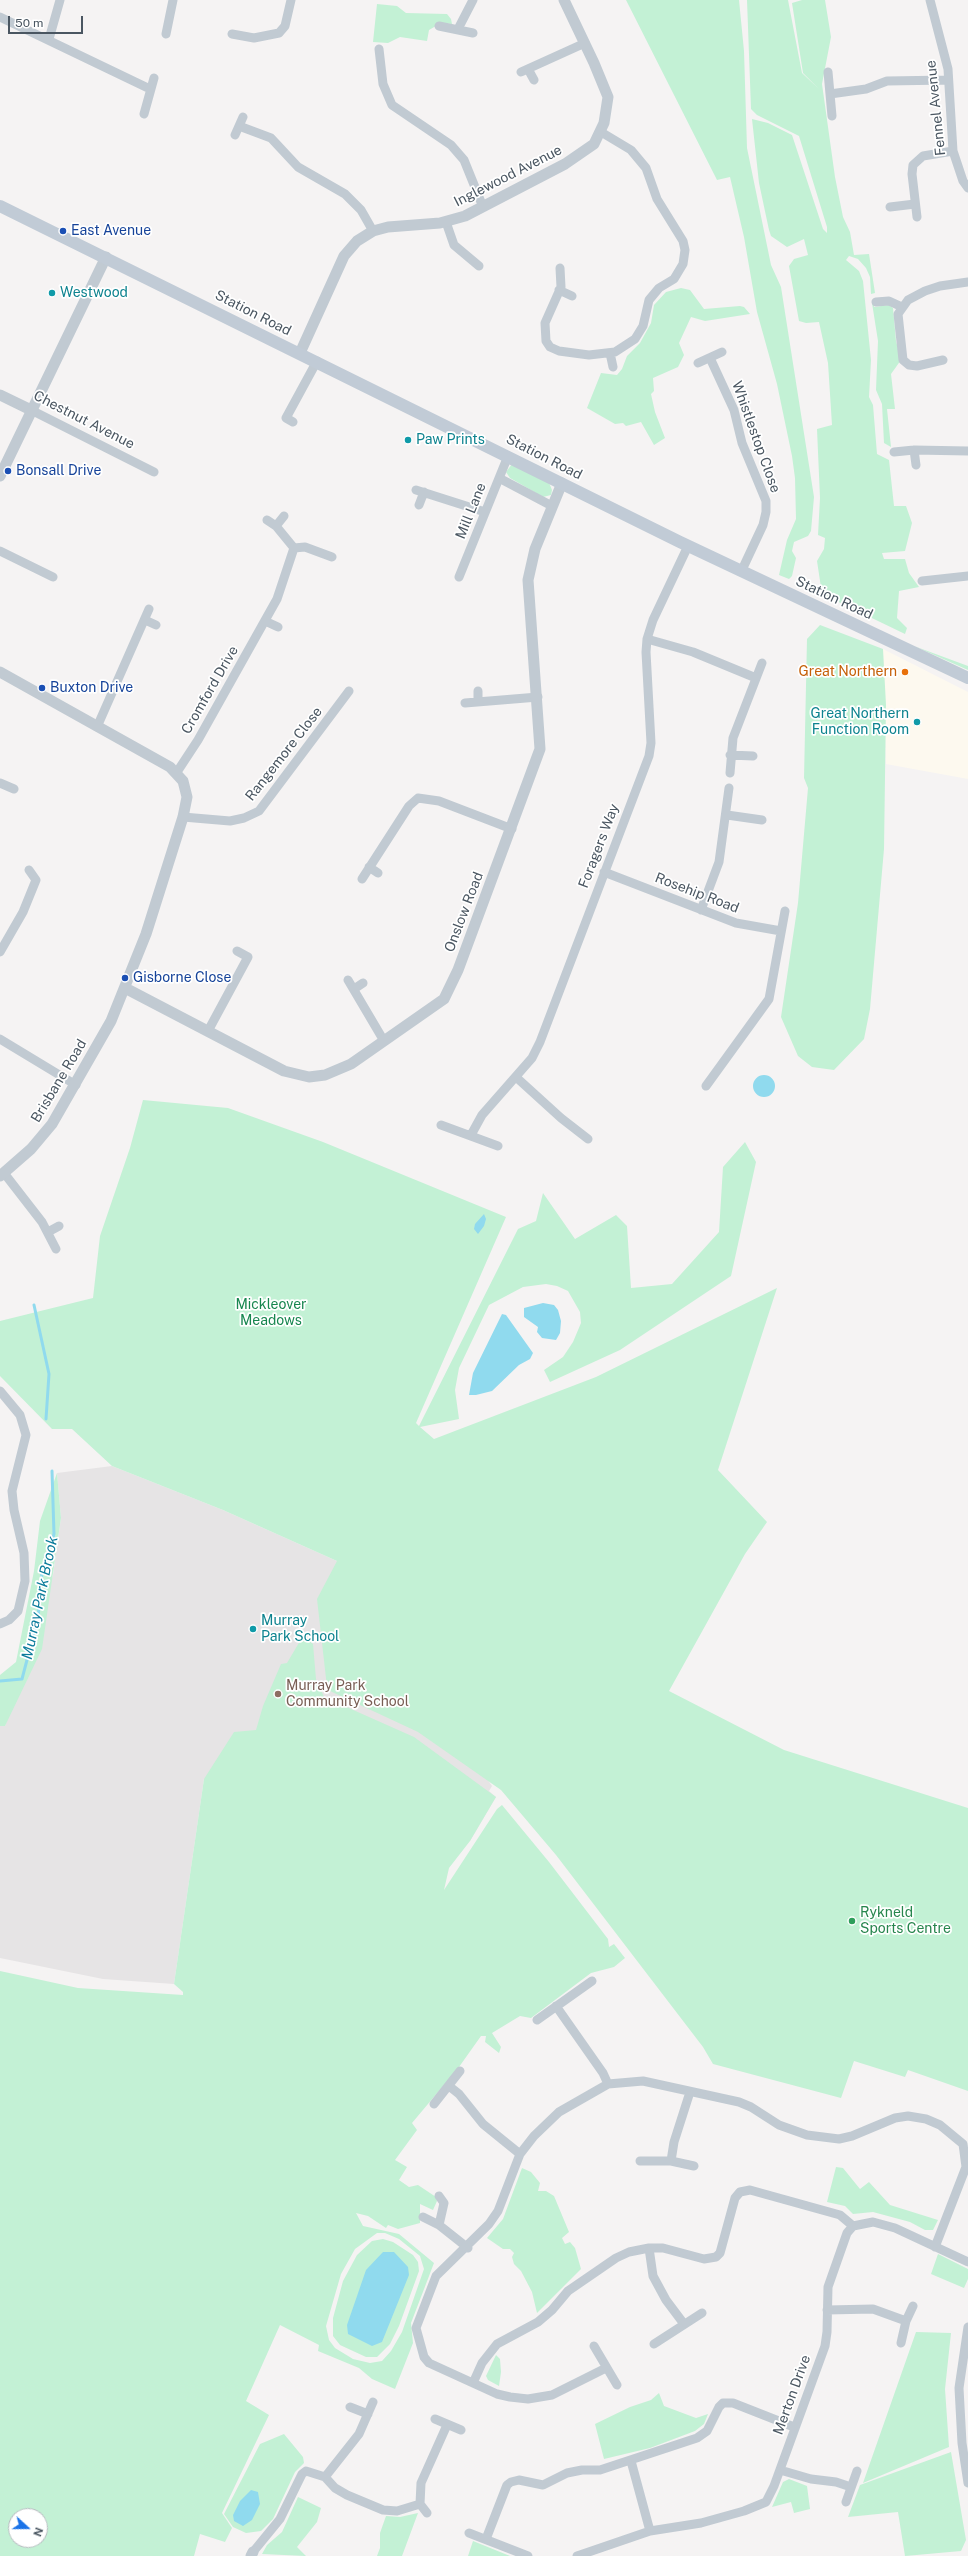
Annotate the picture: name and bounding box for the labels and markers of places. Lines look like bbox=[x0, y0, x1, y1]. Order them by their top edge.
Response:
place label: East Avenue bbox=[71, 223, 151, 239]
marker: East Avenue bbox=[58, 226, 68, 236]
place label: Westwood bbox=[60, 285, 128, 301]
marker: Westwood bbox=[47, 288, 57, 298]
place label: Paw Prints bbox=[416, 432, 485, 448]
marker: Paw Prints bbox=[403, 435, 413, 445]
place label: Bonsall Drive bbox=[16, 463, 101, 479]
marker: Bonsall Drive bbox=[3, 466, 13, 476]
place label: Great Northern bbox=[799, 664, 897, 680]
marker: Great Northern bbox=[900, 667, 910, 677]
place label: Buxton Drive bbox=[50, 680, 133, 696]
marker: Buxton Drive bbox=[37, 683, 47, 693]
place label: Great Northern Function Room bbox=[811, 706, 909, 738]
marker: Great Northern Function Room bbox=[912, 717, 922, 727]
place label: Gisborne Close bbox=[133, 970, 231, 986]
marker: Gisborne Close bbox=[120, 973, 130, 983]
place label: Murray Park School bbox=[261, 1613, 339, 1646]
marker: Murray Park School bbox=[248, 1624, 258, 1634]
place label: Murray Park Community School bbox=[286, 1678, 409, 1710]
marker: Murray Park Community School bbox=[273, 1689, 283, 1699]
place label: Rykneld Sports Centre bbox=[860, 1905, 951, 1938]
marker: Rykneld Sports Centre bbox=[847, 1916, 857, 1926]

